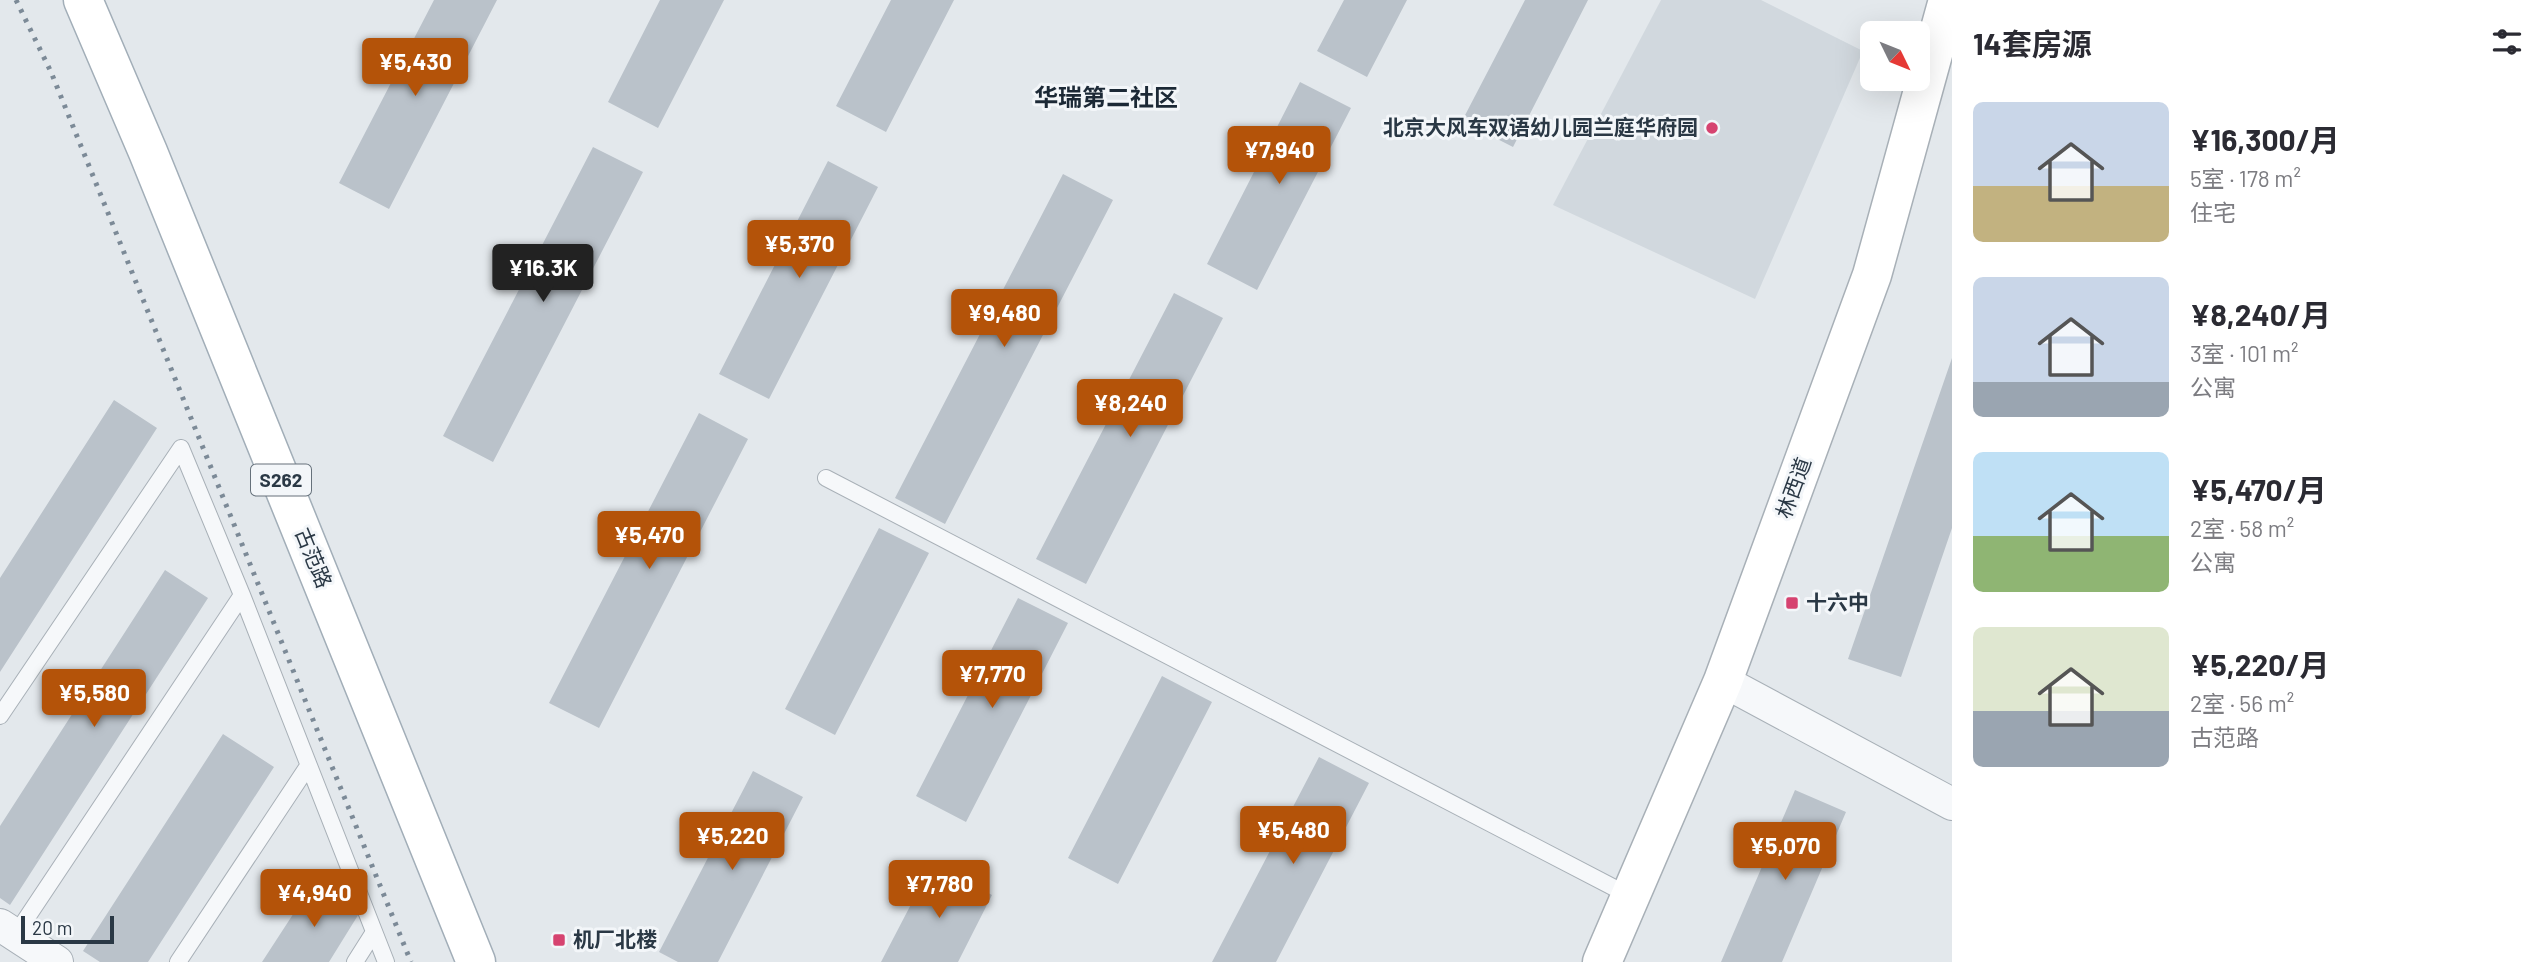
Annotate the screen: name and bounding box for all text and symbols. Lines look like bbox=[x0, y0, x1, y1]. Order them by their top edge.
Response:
north arrow bbox=[1860, 21, 1930, 91]
map controls bbox=[1860, 21, 1930, 91]
icon: filters bbox=[2488, 23, 2526, 61]
text: 14套房源 bbox=[1973, 25, 2092, 61]
pin: ¥5,430 bbox=[358, 38, 472, 98]
text: ¥5,430 bbox=[378, 47, 452, 75]
district label: 华瑞第二社区 bbox=[1034, 82, 1178, 111]
place label: 北京大风车双语幼儿园兰庭华府园 bbox=[1383, 114, 1698, 139]
marker: 北京大风车双语幼儿园兰庭华府园 bbox=[1704, 120, 1720, 136]
text: ¥16,300/月 bbox=[2190, 121, 2340, 157]
pin: ¥7,940 bbox=[1222, 127, 1336, 186]
icon: home bbox=[2029, 130, 2113, 214]
text: ¥7,940 bbox=[1243, 135, 1315, 163]
text: 5室 · 178 m² bbox=[2190, 164, 2301, 192]
text: 住宅 bbox=[2190, 198, 2236, 226]
pin: ¥5,370 bbox=[742, 220, 856, 280]
text: ¥5,370 bbox=[763, 229, 835, 257]
pin: ¥16.3K bbox=[486, 244, 600, 304]
text: ¥16.3K bbox=[508, 253, 578, 281]
pin: ¥9,480 bbox=[947, 290, 1061, 349]
text: ¥8,240/月 bbox=[2190, 296, 2331, 332]
text: ¥9,480 bbox=[967, 298, 1041, 326]
icon: home bbox=[2029, 305, 2113, 389]
text: 3室 · 101 m² bbox=[2190, 339, 2298, 367]
text: 公寓 bbox=[2190, 373, 2236, 401]
pin: ¥8,240 bbox=[1073, 380, 1187, 439]
text: ¥8,240 bbox=[1093, 388, 1167, 416]
street label: 林西道 bbox=[1770, 454, 1815, 521]
road number: S262 bbox=[251, 464, 311, 495]
text: ¥5,470/月 bbox=[2190, 471, 2327, 507]
icon: home bbox=[2029, 480, 2113, 564]
pin: ¥5,470 bbox=[592, 512, 706, 571]
text: 2室 · 58 m² bbox=[2190, 514, 2294, 542]
text: ¥5,470 bbox=[613, 520, 685, 548]
street label: 古范路 bbox=[291, 524, 338, 591]
text: 公寓 bbox=[2190, 548, 2236, 576]
place label: 十六中 bbox=[1806, 589, 1869, 614]
marker: 十六中 bbox=[1784, 595, 1800, 611]
text: ¥5,220/月 bbox=[2190, 646, 2330, 682]
pin: ¥7,770 bbox=[935, 650, 1049, 710]
icon: home bbox=[2029, 655, 2113, 739]
text: ¥7,770 bbox=[958, 659, 1026, 687]
pin: ¥5,580 bbox=[37, 670, 151, 729]
text: ¥5,580 bbox=[58, 678, 130, 706]
text: 2室 · 56 m² bbox=[2190, 689, 2294, 717]
text: 古范路 bbox=[2190, 723, 2259, 751]
pin: ¥5,480 bbox=[1236, 806, 1350, 866]
pin: ¥5,220 bbox=[675, 812, 789, 872]
text: ¥5,480 bbox=[1256, 815, 1330, 843]
text: ¥5,220 bbox=[695, 821, 769, 849]
pin: ¥5,070 bbox=[1728, 822, 1842, 882]
text: ¥5,070 bbox=[1749, 831, 1821, 859]
pin: ¥7,780 bbox=[882, 860, 996, 920]
text: ¥7,780 bbox=[905, 869, 973, 897]
pin: ¥4,940 bbox=[257, 870, 371, 929]
text: ¥4,940 bbox=[276, 878, 352, 906]
scale bar bbox=[21, 913, 114, 945]
text: 20 m bbox=[32, 916, 72, 939]
place label: 机厂北楼 bbox=[573, 926, 657, 951]
marker: 机厂北楼 bbox=[551, 932, 567, 948]

